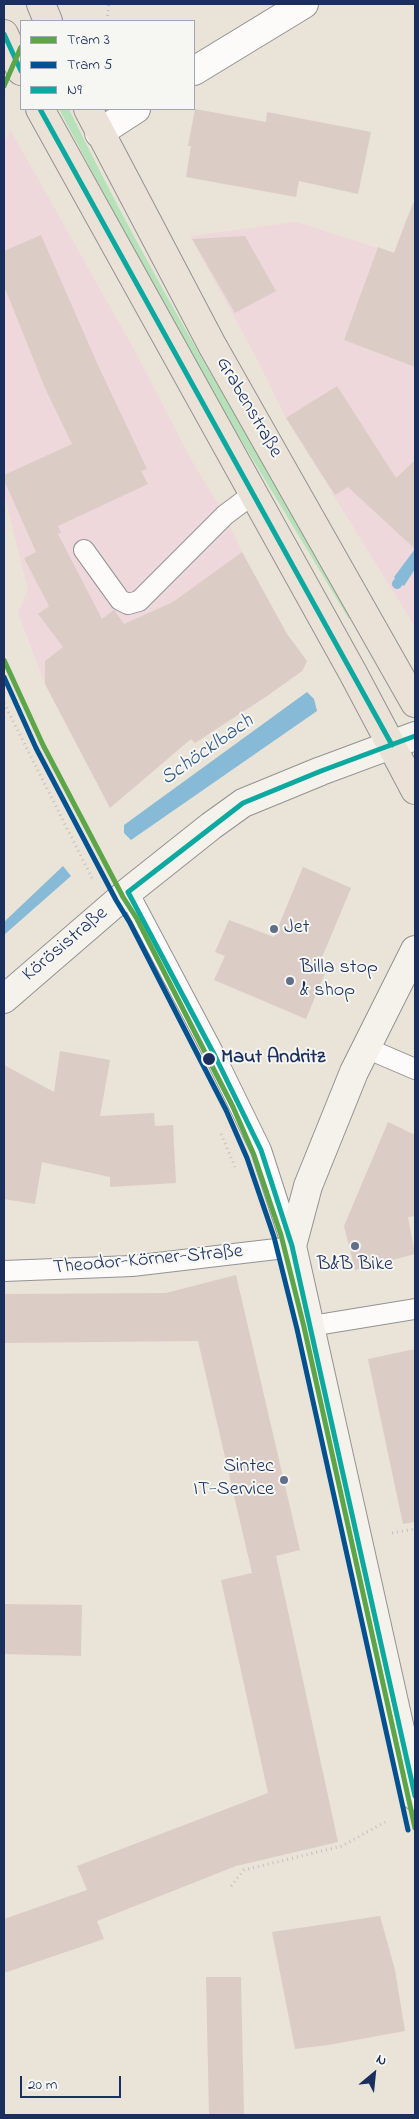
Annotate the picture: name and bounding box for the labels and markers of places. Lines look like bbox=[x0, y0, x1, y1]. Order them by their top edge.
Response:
place label: Jet bbox=[284, 917, 309, 941]
marker: Jet bbox=[268, 923, 280, 935]
place label: Billa stop & shop bbox=[300, 957, 378, 1004]
marker: Billa stop & shop bbox=[284, 975, 296, 987]
place label: Maut Andritz bbox=[221, 1047, 325, 1071]
marker: Maut Andritz bbox=[201, 1051, 217, 1067]
marker: B&B Bike bbox=[349, 1240, 361, 1252]
place label: B&B Bike bbox=[317, 1254, 393, 1278]
place label: Sintec IT-Service bbox=[193, 1456, 274, 1503]
marker: Sintec IT-Service bbox=[278, 1474, 290, 1486]

